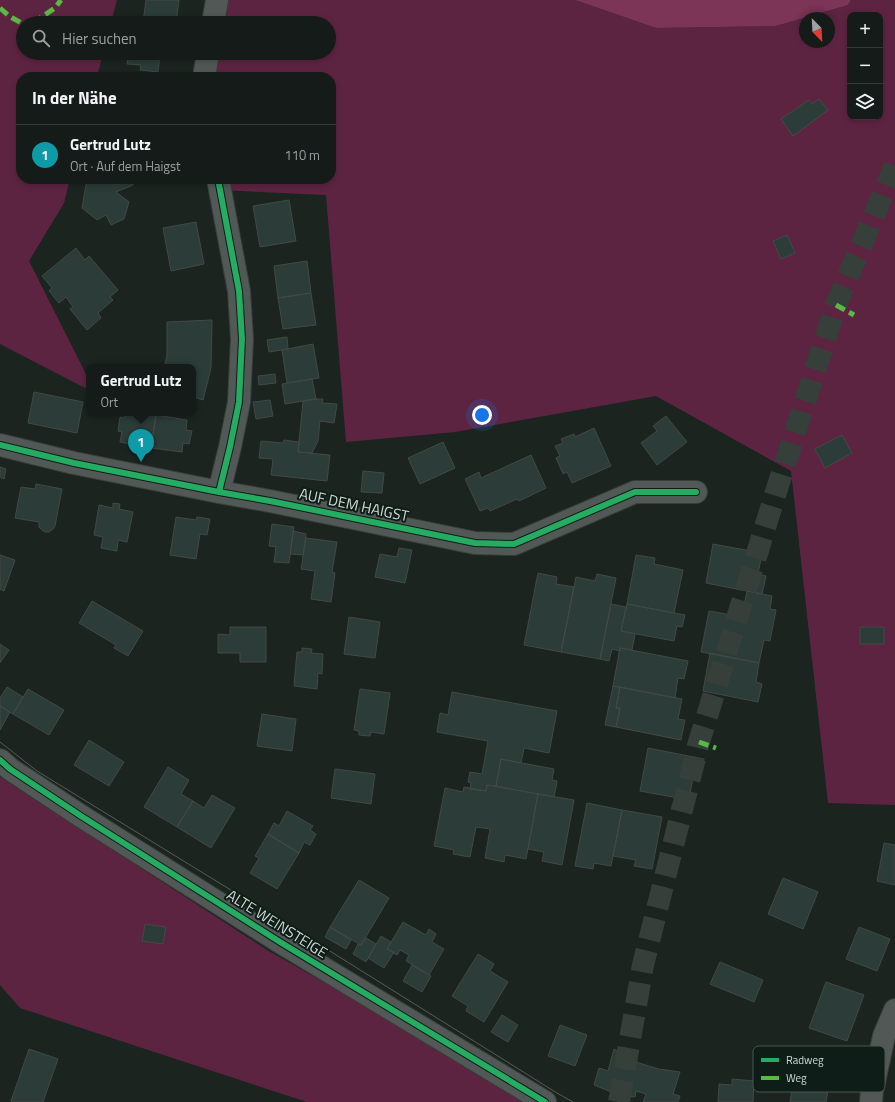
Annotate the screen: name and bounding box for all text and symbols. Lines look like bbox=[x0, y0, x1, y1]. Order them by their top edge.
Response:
north arrow bbox=[799, 12, 835, 48]
map controls bbox=[847, 12, 883, 120]
button: + bbox=[847, 12, 883, 48]
search box bbox=[16, 16, 336, 60]
icon: search bbox=[30, 27, 52, 49]
text: Hier suchen bbox=[62, 27, 137, 50]
button: − bbox=[847, 48, 883, 84]
button: layers bbox=[847, 84, 883, 120]
text: In der Nähe bbox=[32, 85, 117, 111]
text: Gertrud Lutz bbox=[70, 133, 151, 156]
text: 1 bbox=[41, 145, 49, 165]
text: 110 m bbox=[284, 145, 320, 165]
text: Ort · Auf dem Haigst bbox=[70, 156, 181, 176]
popup bbox=[86, 364, 196, 416]
text: Gertrud Lutz bbox=[101, 369, 181, 392]
text: Ort bbox=[101, 392, 118, 412]
your location bbox=[472, 405, 492, 425]
pin: 1 bbox=[128, 429, 154, 462]
street label: AUF DEM HAIGST bbox=[297, 482, 411, 527]
street label: ALTE WEINSTEIGE bbox=[222, 883, 332, 964]
legend bbox=[753, 1046, 885, 1092]
text: Radweg bbox=[786, 1052, 824, 1068]
text: Weg bbox=[786, 1070, 807, 1086]

